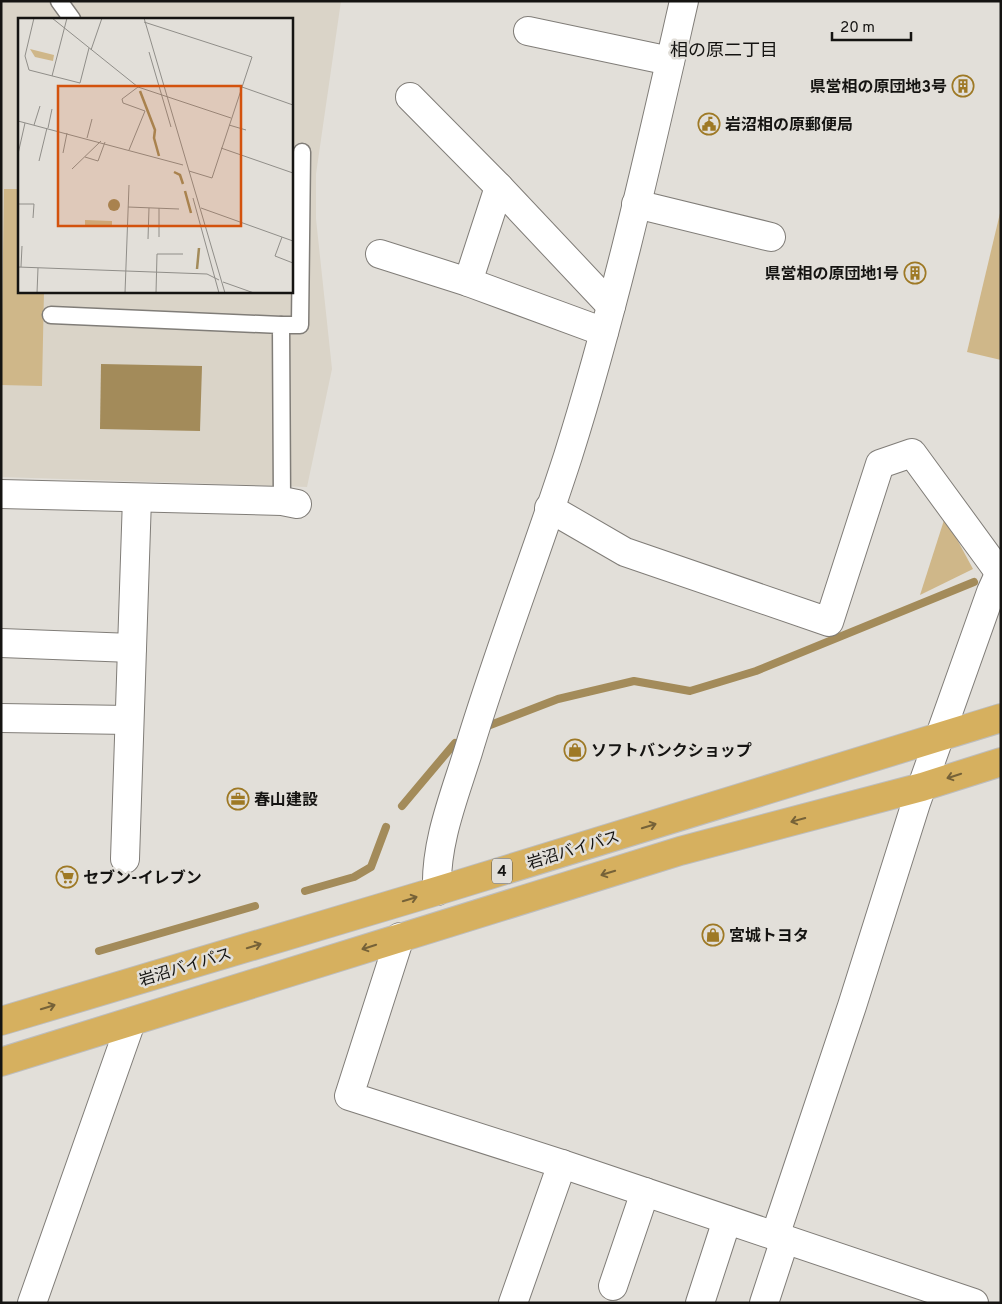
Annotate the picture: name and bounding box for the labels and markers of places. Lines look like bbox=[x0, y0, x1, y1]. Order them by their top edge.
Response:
building icon: 県営相の原団地3号 bbox=[951, 74, 975, 98]
place label: 県営相の原団地3号 bbox=[809, 78, 947, 98]
public building icon: 岩沼相の原郵便局 bbox=[697, 112, 721, 136]
place label: 岩沼相の原郵便局 bbox=[725, 116, 853, 136]
building icon: 県営相の原団地1号 bbox=[903, 261, 927, 285]
place label: 県営相の原団地1号 bbox=[765, 265, 899, 285]
shop icon: ソフトバンクショップ bbox=[563, 738, 587, 762]
place label: ソフトバンクショップ bbox=[591, 742, 752, 762]
office icon: 春山建設 bbox=[226, 787, 250, 811]
place label: 春山建設 bbox=[254, 791, 318, 811]
supermarket icon: セブン-イレブン bbox=[55, 865, 79, 889]
place label: セブン-イレブン bbox=[83, 869, 202, 889]
shop icon: 宮城トヨタ bbox=[701, 923, 725, 947]
place label: 宮城トヨタ bbox=[729, 926, 809, 947]

